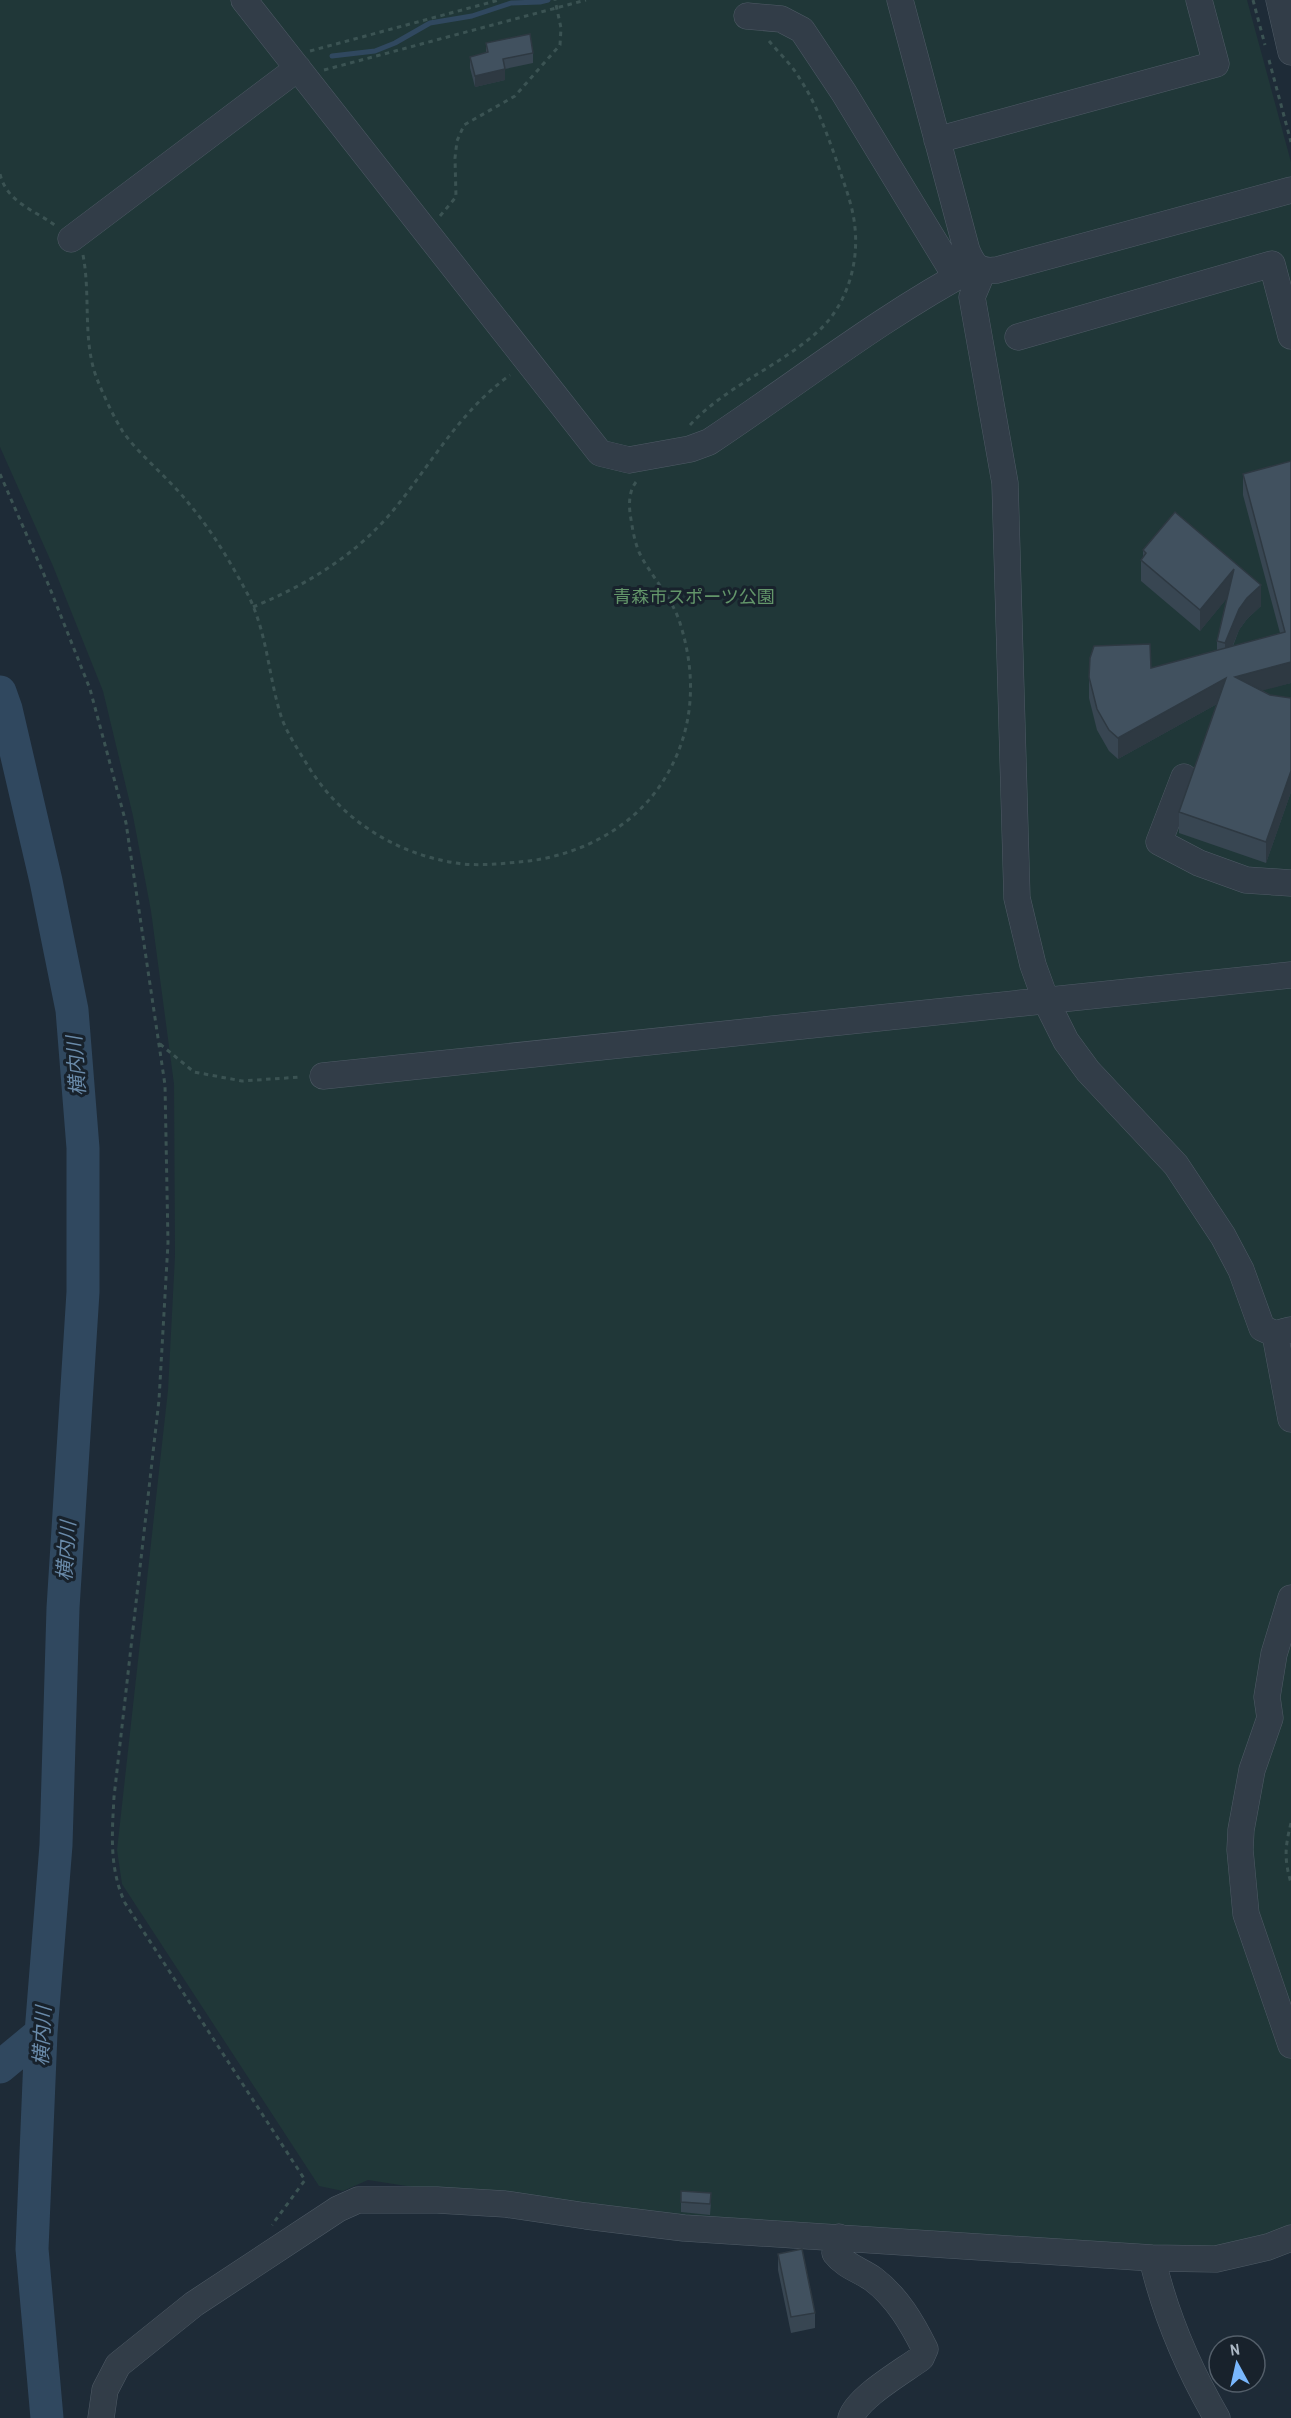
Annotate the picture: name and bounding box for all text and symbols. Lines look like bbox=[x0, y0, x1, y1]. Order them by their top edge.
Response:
park label: 青森市スポーツ公園 bbox=[613, 584, 775, 609]
water label: 横内川 bbox=[60, 1033, 91, 1097]
water label: 横内川 bbox=[50, 1518, 81, 1582]
water label: 横内川 bbox=[26, 2003, 57, 2067]
north arrow bbox=[1207, 2334, 1267, 2394]
text: N bbox=[1229, 2338, 1241, 2361]

